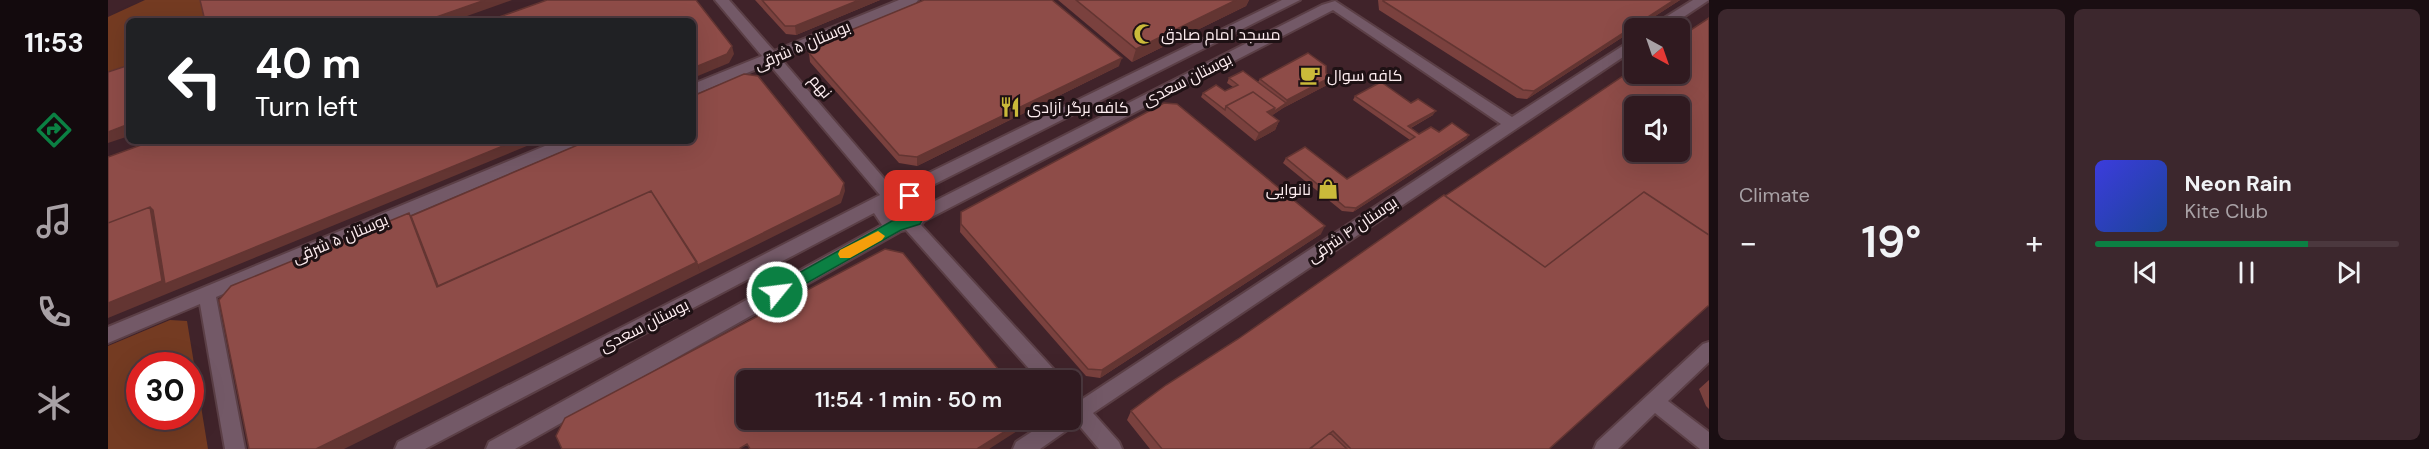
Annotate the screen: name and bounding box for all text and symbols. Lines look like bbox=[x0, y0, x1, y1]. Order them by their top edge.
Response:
street label: بوستان ۵ شرقی bbox=[751, 16, 853, 75]
north arrow bbox=[1624, 18, 1690, 84]
map controls bbox=[1624, 18, 1690, 162]
mosque icon: مسجد امام صادق bbox=[1132, 22, 1156, 46]
place label: مسجد امام صادق bbox=[1161, 24, 1280, 46]
text: 11:53 bbox=[24, 25, 84, 60]
text: 40 m bbox=[255, 36, 361, 91]
icon: left bbox=[156, 42, 234, 120]
street label: بوستان سعدی bbox=[1139, 48, 1235, 111]
cafe icon: کافه سوال bbox=[1298, 63, 1322, 87]
place label: کافه سوال bbox=[1327, 65, 1402, 86]
street label: نهم bbox=[804, 70, 837, 103]
text: Turn left bbox=[255, 89, 358, 124]
restaurant icon: کافه برگر آزادی bbox=[998, 95, 1022, 119]
button: sound bbox=[1624, 96, 1690, 162]
place label: کافه برگر آزادی bbox=[1027, 97, 1129, 118]
icon: directions bbox=[33, 109, 75, 151]
text: Neon Rain bbox=[2185, 169, 2292, 198]
pin bbox=[884, 170, 935, 221]
shop icon: نانوایی bbox=[1316, 177, 1340, 201]
icon: arrive bbox=[893, 179, 926, 212]
place label: نانوایی bbox=[1266, 179, 1311, 200]
text: Climate bbox=[1739, 182, 1810, 208]
street label: بوستان ۴ شرقی bbox=[1303, 192, 1401, 267]
text: Kite Club bbox=[2185, 198, 2268, 224]
icon: music bbox=[33, 200, 75, 242]
street label: بوستان ۵ شرقی bbox=[289, 209, 391, 268]
text: 19° bbox=[1861, 212, 1921, 271]
text: − bbox=[1739, 221, 1757, 264]
text: + bbox=[2025, 221, 2044, 264]
icon: previous bbox=[2129, 256, 2162, 289]
icon: pause bbox=[2230, 256, 2263, 289]
icon: next bbox=[2332, 256, 2365, 289]
position arrow bbox=[745, 260, 809, 324]
icon: phone bbox=[33, 291, 75, 333]
street label: بوستان سعدی bbox=[596, 294, 692, 357]
speed limit sign: 30 bbox=[126, 352, 204, 430]
icon: climate bbox=[33, 382, 75, 424]
text: 11:54 · 1 min · 50 m bbox=[815, 385, 1002, 414]

